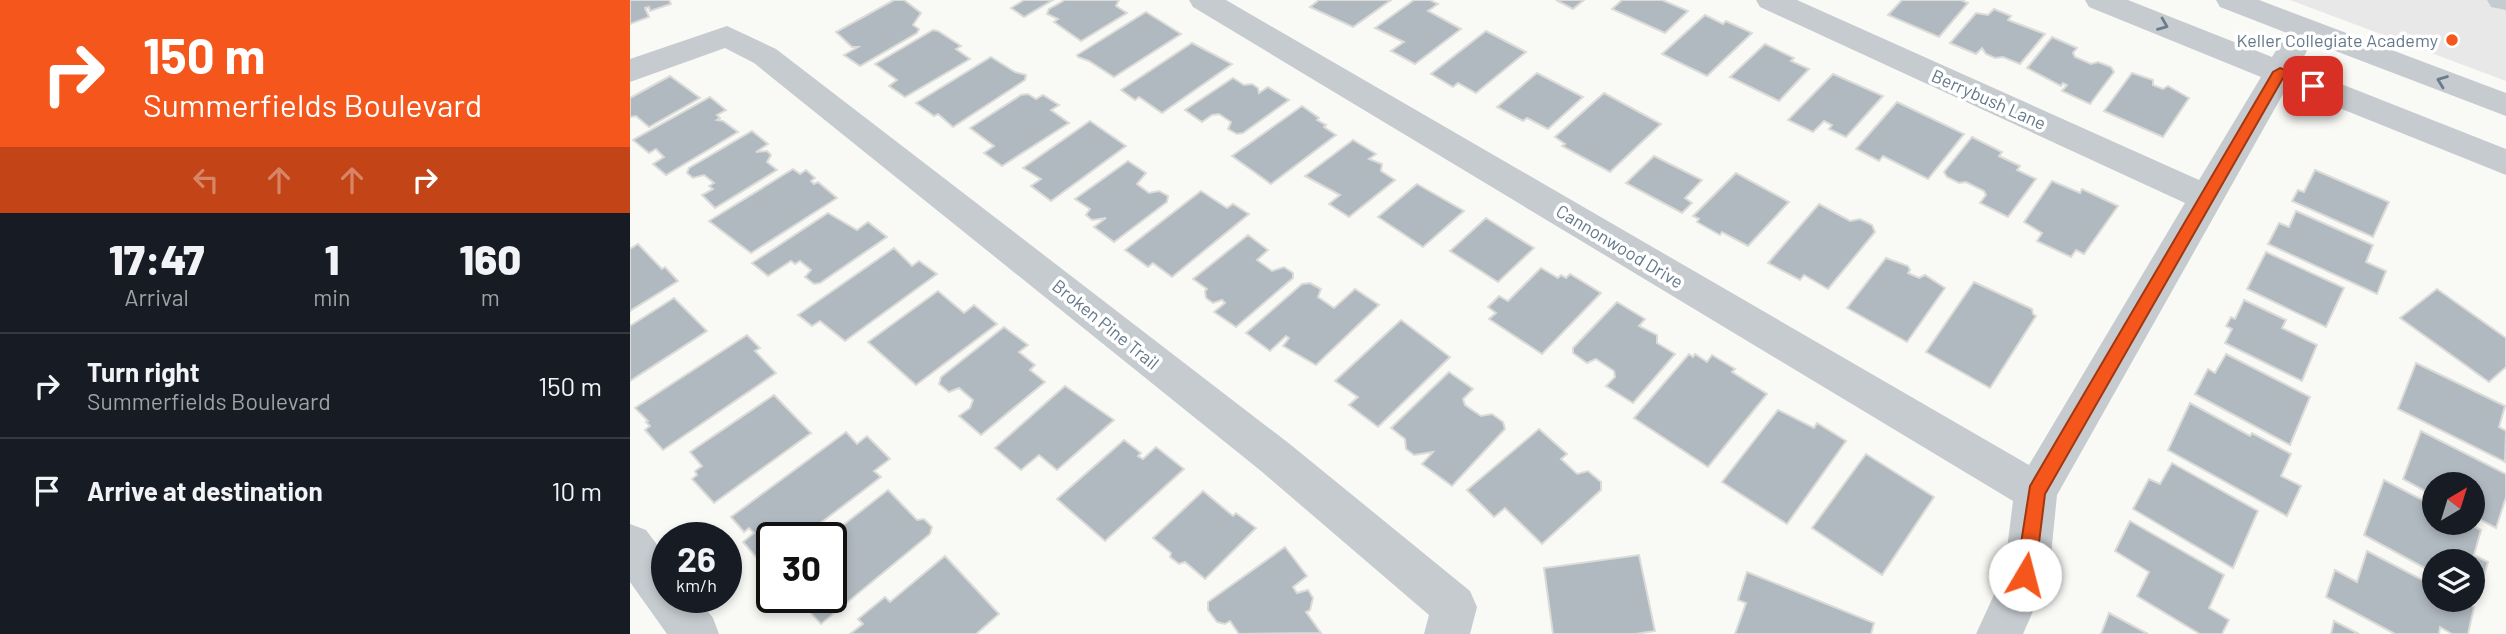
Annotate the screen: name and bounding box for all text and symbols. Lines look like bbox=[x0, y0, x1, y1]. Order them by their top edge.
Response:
one-way arrow bbox=[2157, 17, 2169, 31]
text: 150 m bbox=[143, 25, 265, 84]
icon: right bbox=[28, 28, 119, 119]
place label: Keller Collegiate Academy bbox=[2237, 29, 2438, 51]
marker: Keller Collegiate Academy bbox=[2444, 32, 2460, 48]
pin bbox=[2283, 56, 2343, 116]
street label: Berrybush Lane bbox=[1928, 64, 2050, 134]
icon: arrive bbox=[2294, 67, 2332, 105]
one-way arrow bbox=[2437, 75, 2449, 89]
text: Summerfields Boulevard bbox=[143, 85, 482, 123]
icon: left bbox=[187, 161, 225, 199]
icon: ahead bbox=[260, 161, 298, 199]
icon: ahead bbox=[333, 161, 371, 199]
icon: right bbox=[406, 161, 444, 199]
street label: Cannonwood Drive bbox=[1552, 199, 1688, 293]
text: 17:47 bbox=[109, 233, 204, 283]
text: 1 bbox=[324, 233, 339, 283]
text: 160 bbox=[459, 233, 521, 283]
street label: Broken Pine Trail bbox=[1048, 274, 1164, 374]
text: Arrival bbox=[124, 283, 189, 311]
text: min bbox=[313, 283, 350, 311]
text: m bbox=[481, 283, 500, 311]
text: Turn right bbox=[87, 356, 200, 387]
icon: right bbox=[28, 367, 66, 405]
text: 150 m bbox=[538, 370, 602, 401]
text: Summerfields Boulevard bbox=[87, 387, 331, 415]
icon: arrive bbox=[28, 472, 66, 510]
north arrow bbox=[2422, 472, 2485, 536]
map controls bbox=[2422, 472, 2485, 612]
text: Arrive at destination bbox=[87, 475, 323, 506]
text: 10 m bbox=[552, 475, 602, 506]
speed limit sign: 30 bbox=[756, 522, 847, 613]
text: 26 bbox=[677, 537, 716, 579]
position arrow bbox=[1988, 538, 2062, 612]
button: layers bbox=[2422, 549, 2485, 612]
text: km/h bbox=[676, 574, 717, 596]

